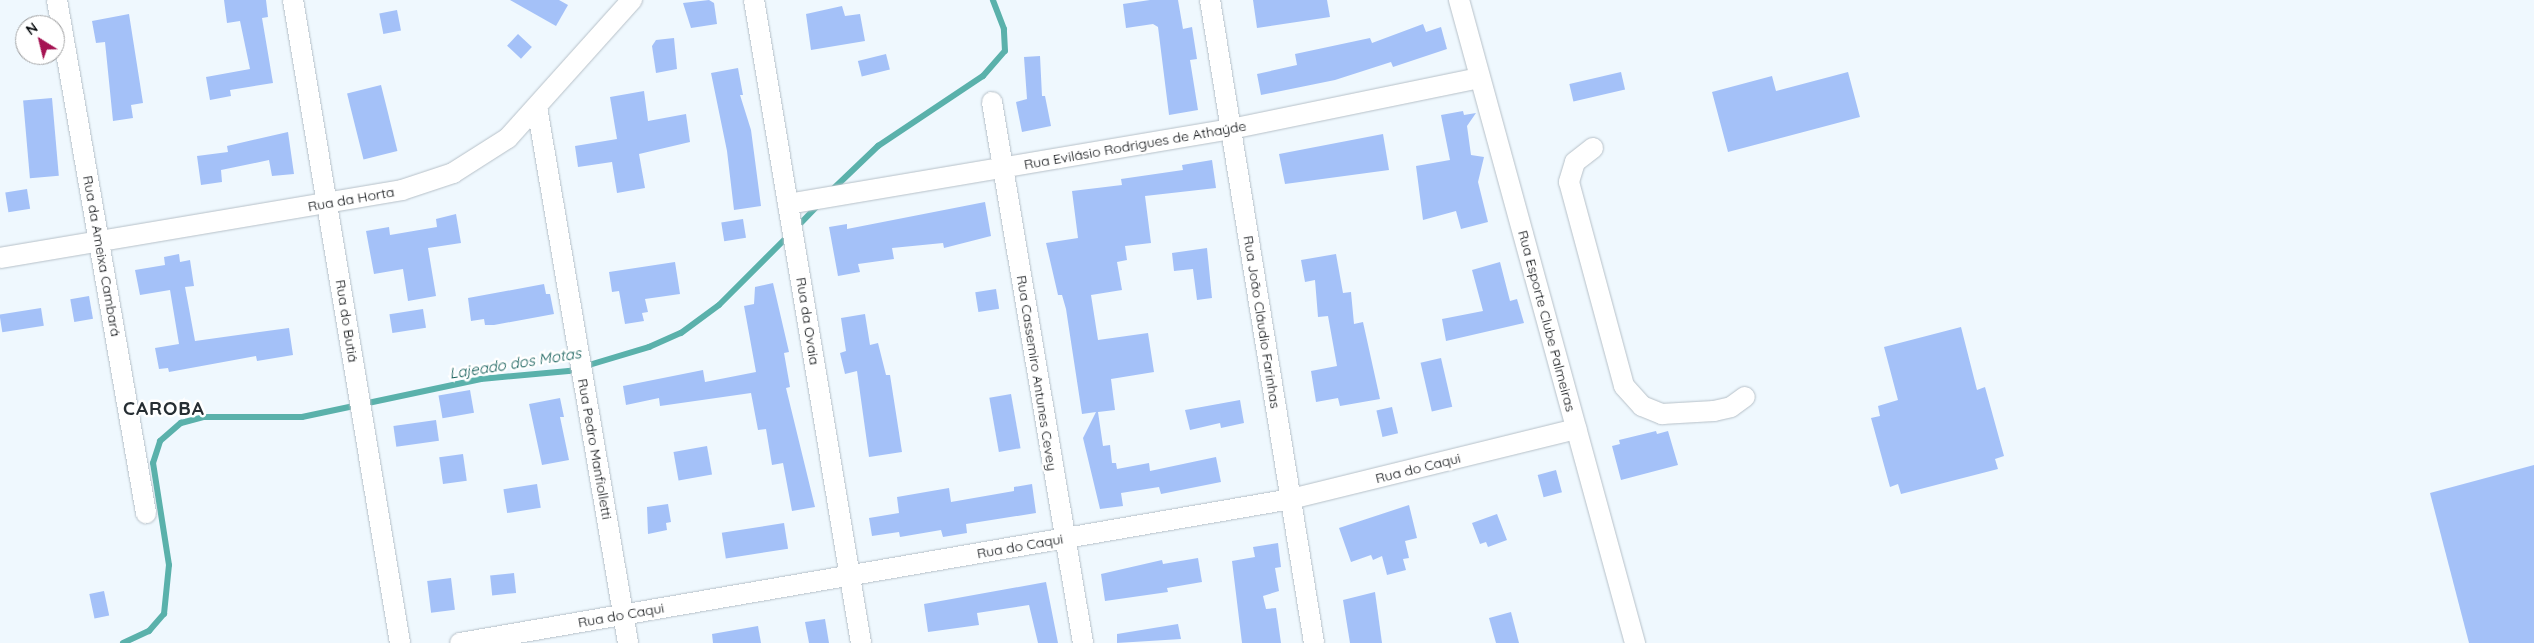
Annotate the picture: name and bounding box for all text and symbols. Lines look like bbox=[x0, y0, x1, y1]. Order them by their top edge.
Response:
north arrow bbox=[15, 15, 65, 65]
text: N bbox=[22, 18, 41, 39]
street label: Rua Evilásio Rodrigues de Athaýde bbox=[1023, 117, 1247, 173]
street label: Rua da Ameixa Cambará bbox=[80, 174, 124, 338]
street label: Rua da Horta bbox=[306, 183, 396, 215]
street label: Rua Esporte Clube Palmeiras bbox=[1515, 228, 1579, 414]
street label: Rua João Cláudio Farinhas bbox=[1240, 234, 1284, 410]
street label: Rua Cassemiro Antunes Cevey bbox=[1013, 274, 1061, 472]
street label: Rua da Ovaia bbox=[793, 276, 823, 366]
street label: Rua do Butiá bbox=[332, 278, 362, 364]
water label: Lajeado dos Motas bbox=[448, 344, 582, 382]
street label: Rua Pedro Manfiolletti bbox=[574, 377, 616, 521]
district label: CAROBA bbox=[122, 398, 206, 420]
street label: Rua do Caqui bbox=[1374, 449, 1462, 487]
street label: Rua do Caqui bbox=[976, 530, 1064, 562]
street label: Rua do Caqui bbox=[577, 599, 665, 631]

